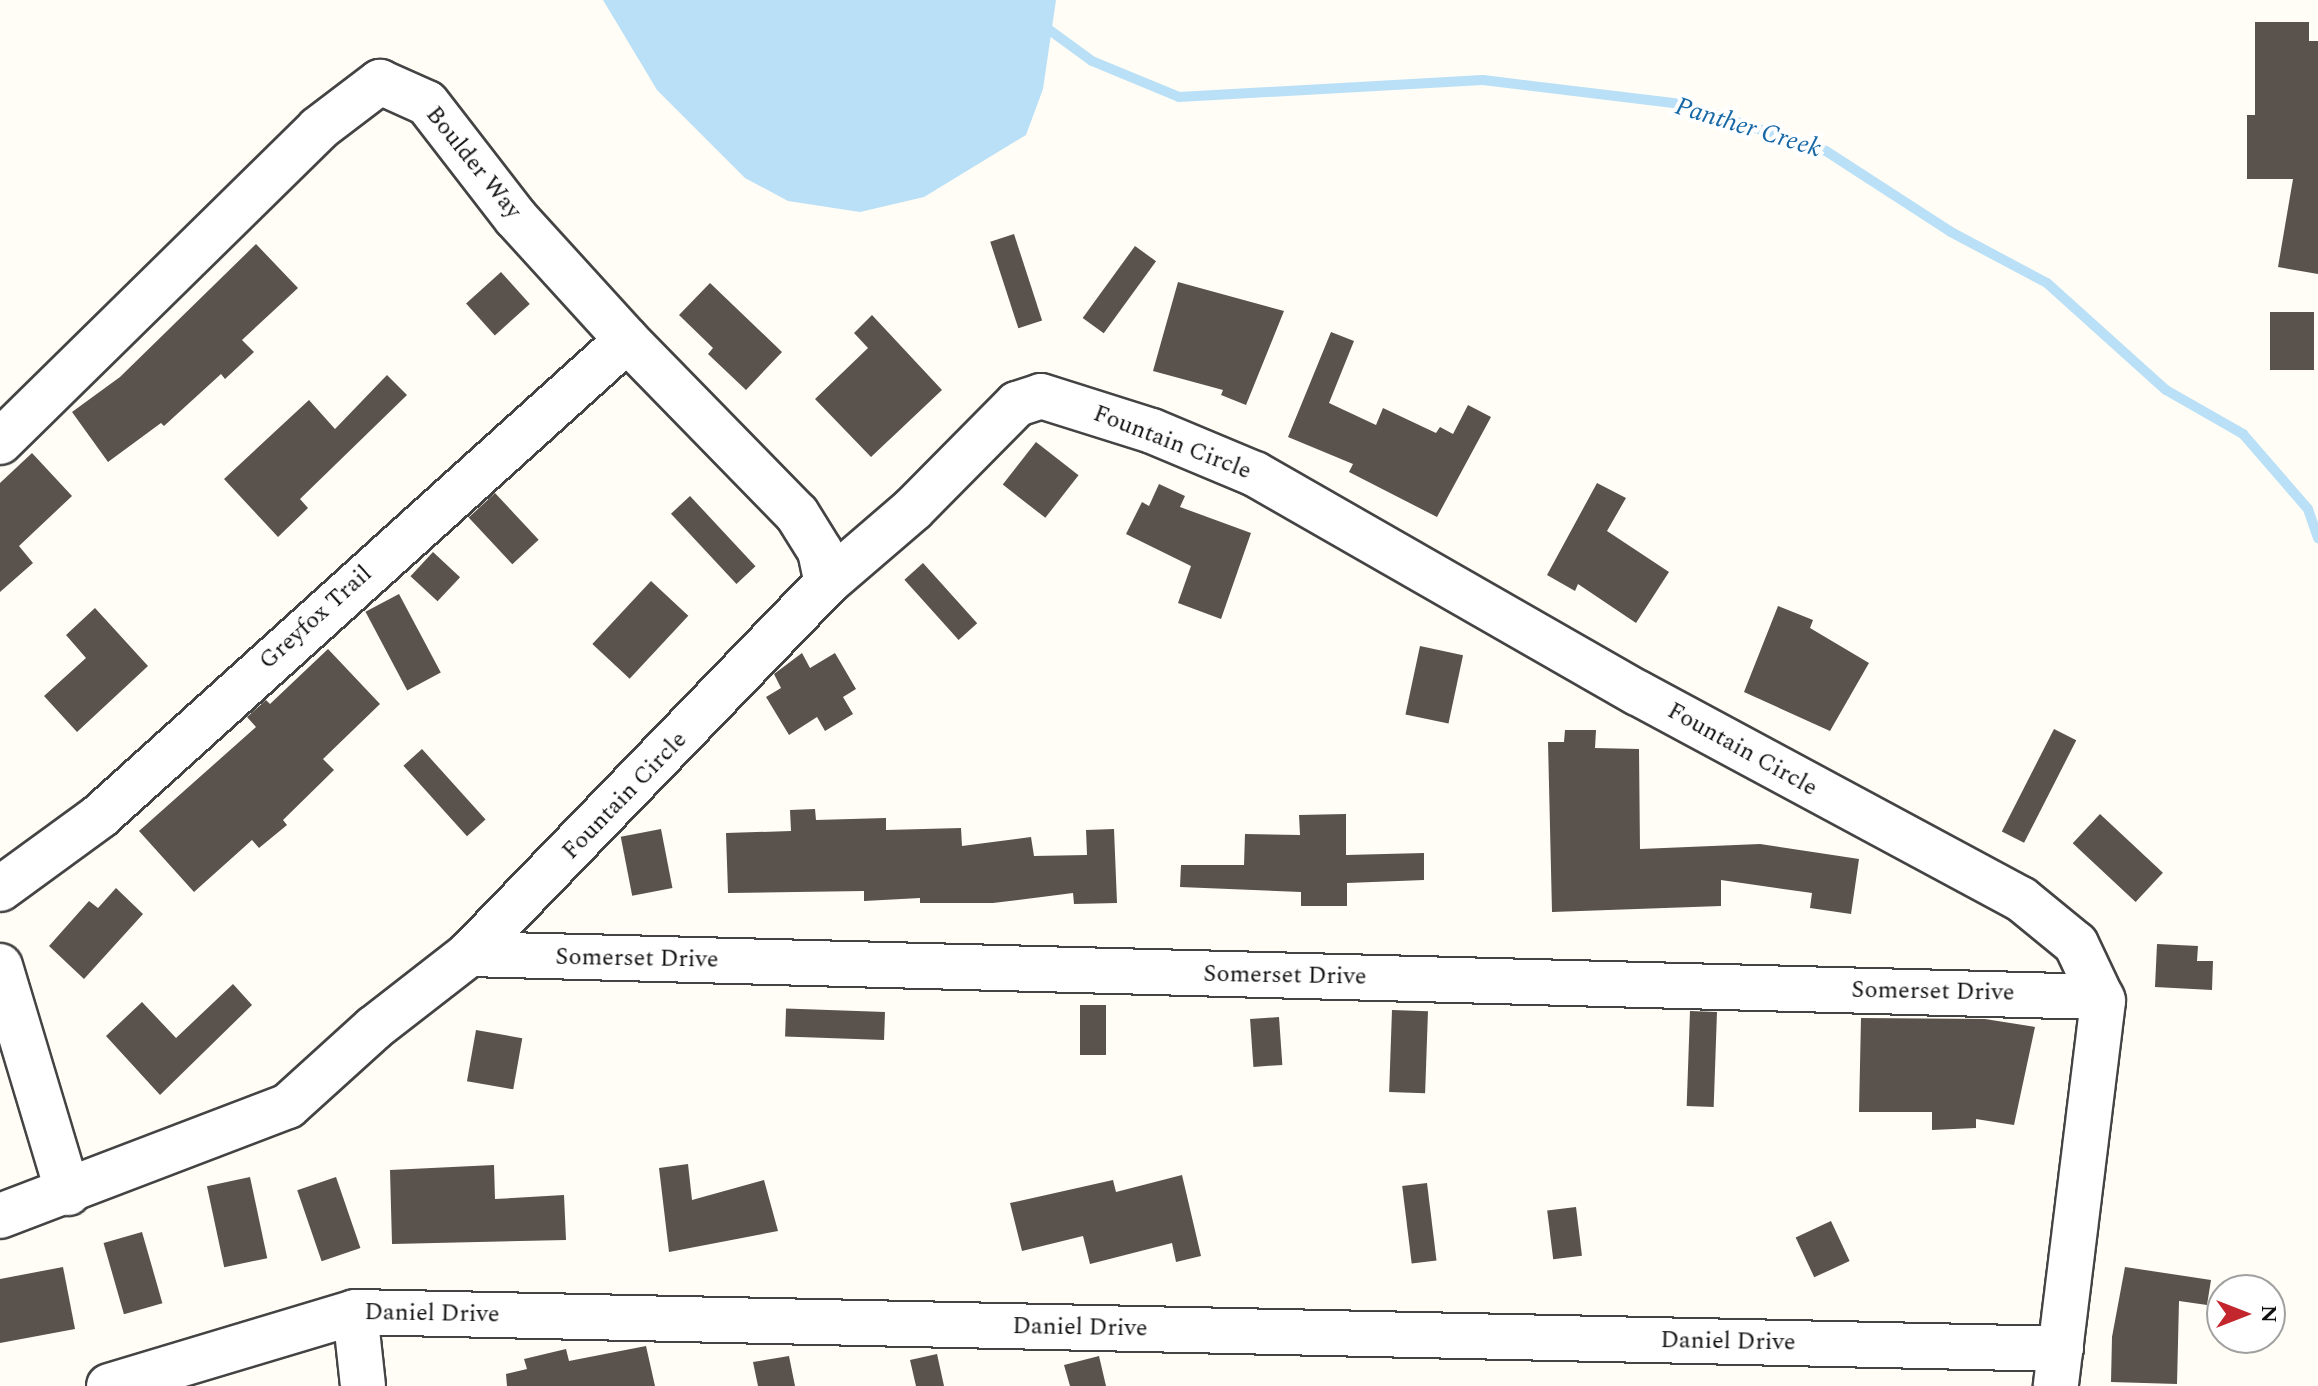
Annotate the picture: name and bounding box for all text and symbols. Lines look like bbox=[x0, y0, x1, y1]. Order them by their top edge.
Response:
water label: Panther Creek bbox=[1671, 91, 1825, 165]
street label: Boulder Way bbox=[419, 101, 527, 225]
street label: Fountain Circle bbox=[1089, 400, 1255, 486]
street label: Greyfox Trail bbox=[254, 560, 378, 676]
street label: Fountain Circle bbox=[1662, 697, 1822, 803]
street label: Fountain Circle bbox=[557, 726, 693, 866]
street label: Somerset Drive bbox=[555, 943, 719, 975]
street label: Somerset Drive bbox=[1203, 960, 1367, 992]
street label: Somerset Drive bbox=[1851, 976, 2015, 1008]
north arrow bbox=[2206, 1274, 2286, 1354]
street label: Daniel Drive bbox=[364, 1298, 500, 1330]
text: N bbox=[2252, 1305, 2285, 1323]
street label: Daniel Drive bbox=[1012, 1312, 1148, 1344]
street label: Daniel Drive bbox=[1660, 1326, 1796, 1358]

